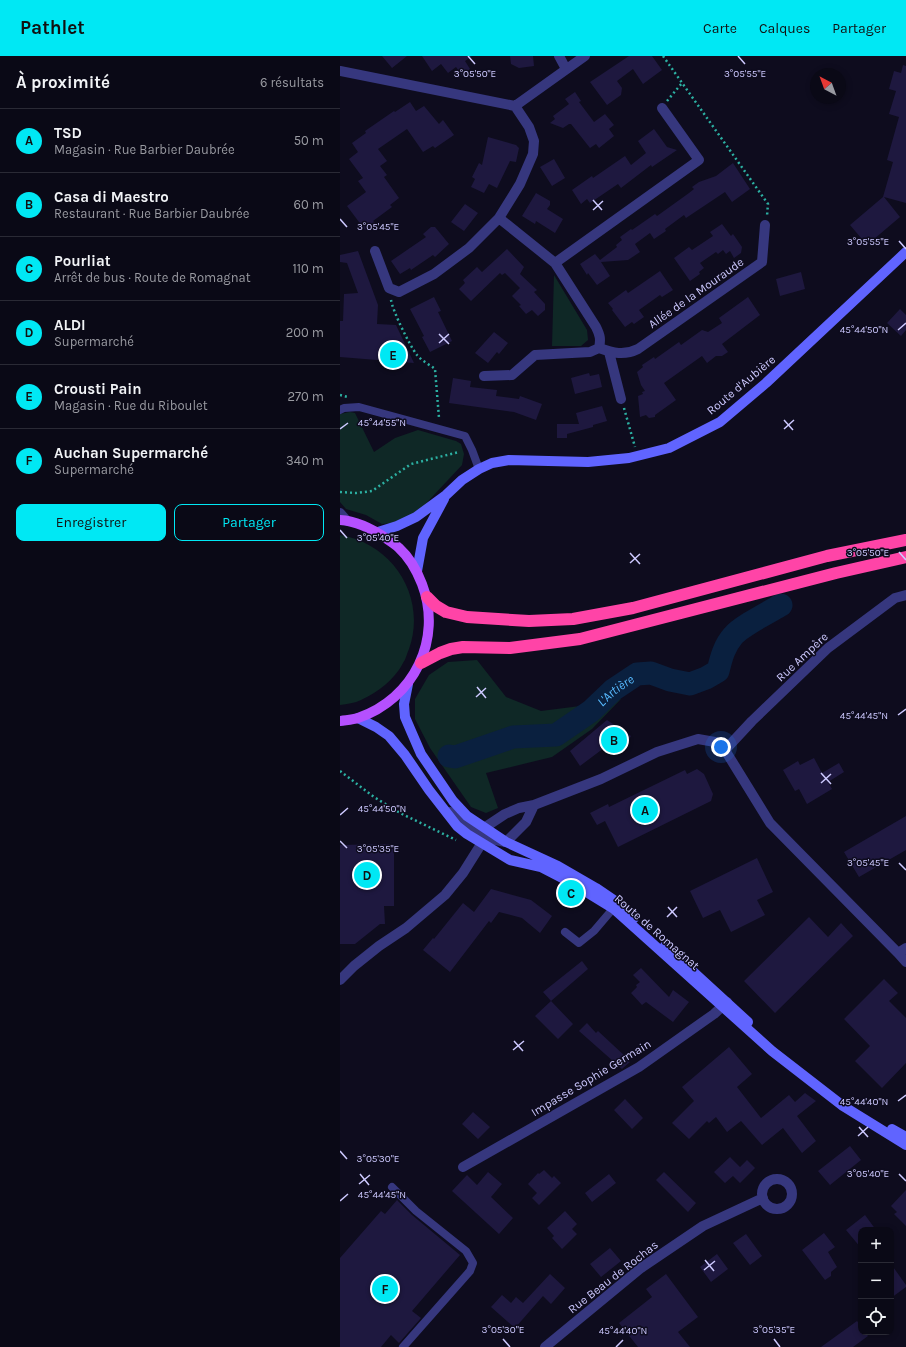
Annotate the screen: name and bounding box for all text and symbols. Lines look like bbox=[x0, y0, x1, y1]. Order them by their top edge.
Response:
text: Pathlet bbox=[20, 17, 85, 39]
text: Carte bbox=[703, 20, 737, 37]
text: Calques bbox=[759, 20, 810, 37]
text: Partager bbox=[832, 20, 886, 37]
text: 3°05'50"E bbox=[454, 68, 496, 80]
text: 3°05'55"E bbox=[724, 68, 766, 80]
north arrow bbox=[810, 68, 846, 104]
text: À proximité bbox=[16, 72, 110, 92]
text: 6 résultats bbox=[260, 75, 324, 90]
text: TSD bbox=[54, 124, 82, 142]
text: A bbox=[25, 133, 33, 148]
text: 50 m bbox=[294, 133, 324, 148]
text: Magasin · Rue Barbier Daubrée bbox=[54, 142, 235, 157]
text: Casa di Maestro bbox=[54, 188, 169, 206]
text: B bbox=[25, 197, 33, 212]
text: 60 m bbox=[294, 197, 324, 212]
text: Restaurant · Rue Barbier Daubrée bbox=[54, 206, 249, 221]
text: 3°05'45"E bbox=[357, 221, 399, 233]
text: 3°05'55"E bbox=[847, 236, 889, 248]
text: Pourliat bbox=[54, 252, 111, 270]
street label: Allée de la Mouraude bbox=[646, 255, 746, 331]
text: C bbox=[25, 261, 33, 276]
text: 110 m bbox=[292, 261, 324, 276]
text: Arrêt de bus · Route de Romagnat bbox=[54, 270, 251, 285]
text: ALDI bbox=[54, 316, 86, 334]
text: 45°44'50"N bbox=[840, 324, 888, 336]
text: D bbox=[25, 325, 33, 340]
text: 200 m bbox=[286, 325, 324, 340]
text: Supermarché bbox=[54, 334, 134, 349]
pin: E bbox=[380, 340, 406, 370]
street label: Route d'Aubière bbox=[704, 352, 778, 418]
text: Crousti Pain bbox=[54, 380, 142, 398]
text: E bbox=[25, 389, 33, 404]
text: 270 m bbox=[287, 389, 324, 404]
text: Magasin · Rue du Riboulet bbox=[54, 398, 208, 413]
text: 45°44'55"N bbox=[358, 417, 406, 429]
text: Auchan Supermarché bbox=[54, 444, 208, 462]
text: F bbox=[25, 453, 33, 468]
text: 340 m bbox=[286, 453, 324, 468]
text: Supermarché bbox=[54, 462, 134, 477]
button: Enregistrer bbox=[16, 504, 166, 541]
button: Partager bbox=[174, 504, 324, 541]
text: 3°05'40"E bbox=[357, 532, 399, 544]
text: 3°05'50"E bbox=[847, 547, 889, 559]
street label: Rue Ampère bbox=[773, 630, 831, 684]
water label: L'Artière bbox=[594, 671, 636, 709]
text: 45°44'45"N bbox=[840, 710, 888, 722]
pin: B bbox=[601, 725, 627, 755]
your location bbox=[711, 737, 731, 757]
pin: A bbox=[632, 795, 658, 825]
text: 45°44'50"N bbox=[358, 803, 406, 815]
text: 3°05'35"E bbox=[357, 843, 399, 855]
text: 3°05'45"E bbox=[847, 857, 889, 869]
pin: D bbox=[354, 860, 380, 890]
pin: C bbox=[558, 878, 584, 908]
street label: Route de Romagnat bbox=[612, 891, 703, 973]
street label: Impasse Sophie Germain bbox=[529, 1037, 653, 1119]
text: 45°44'40"N bbox=[840, 1096, 888, 1108]
text: 3°05'30"E bbox=[357, 1153, 399, 1165]
text: 3°05'40"E bbox=[847, 1168, 889, 1180]
text: 45°44'45"N bbox=[358, 1189, 406, 1201]
map controls bbox=[858, 1227, 894, 1335]
button: + bbox=[858, 1227, 894, 1263]
street label: Rue Beau de Rochas bbox=[565, 1238, 661, 1316]
button: − bbox=[858, 1263, 894, 1299]
pin: F bbox=[372, 1274, 398, 1304]
button: locate bbox=[858, 1299, 894, 1335]
text: 3°05'30"E bbox=[482, 1324, 524, 1336]
text: 3°05'35"E bbox=[753, 1324, 795, 1336]
text: 45°44'40"N bbox=[599, 1325, 647, 1337]

